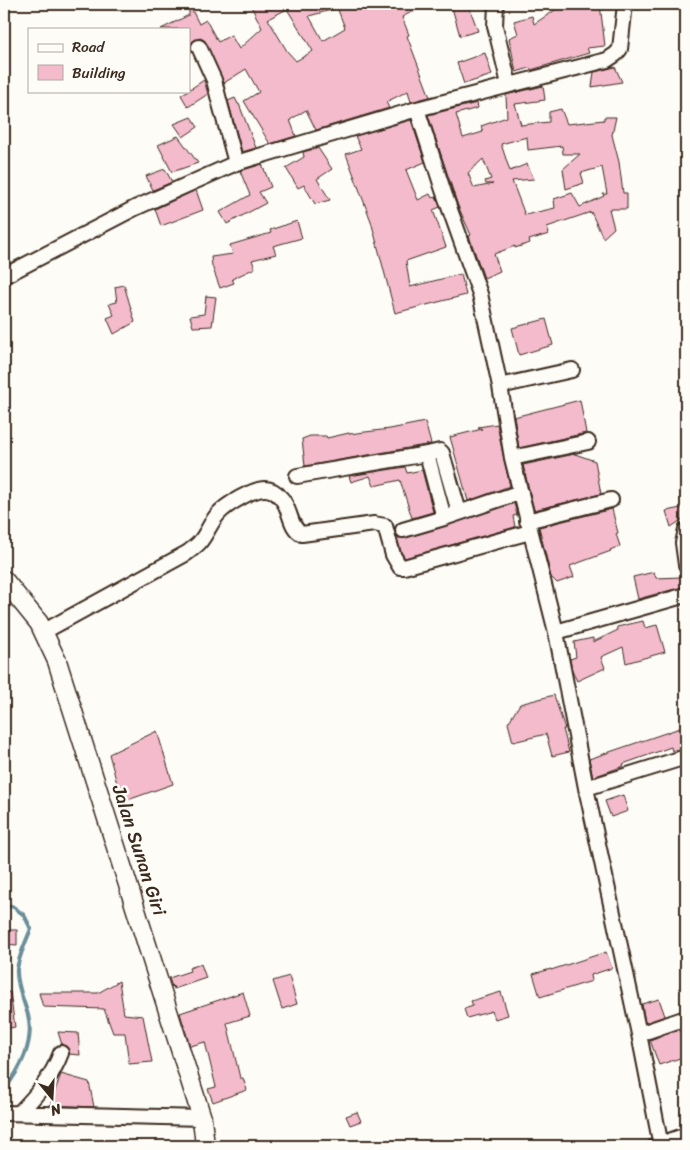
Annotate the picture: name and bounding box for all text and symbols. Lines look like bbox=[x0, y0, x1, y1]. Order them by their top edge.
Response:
legend bbox=[28, 28, 190, 92]
text: Road bbox=[72, 34, 105, 60]
text: Building bbox=[72, 60, 126, 86]
street label: Jalan Sunan Giri bbox=[103, 779, 176, 921]
north arrow bbox=[28, 1072, 78, 1122]
text: N bbox=[47, 1096, 65, 1123]

